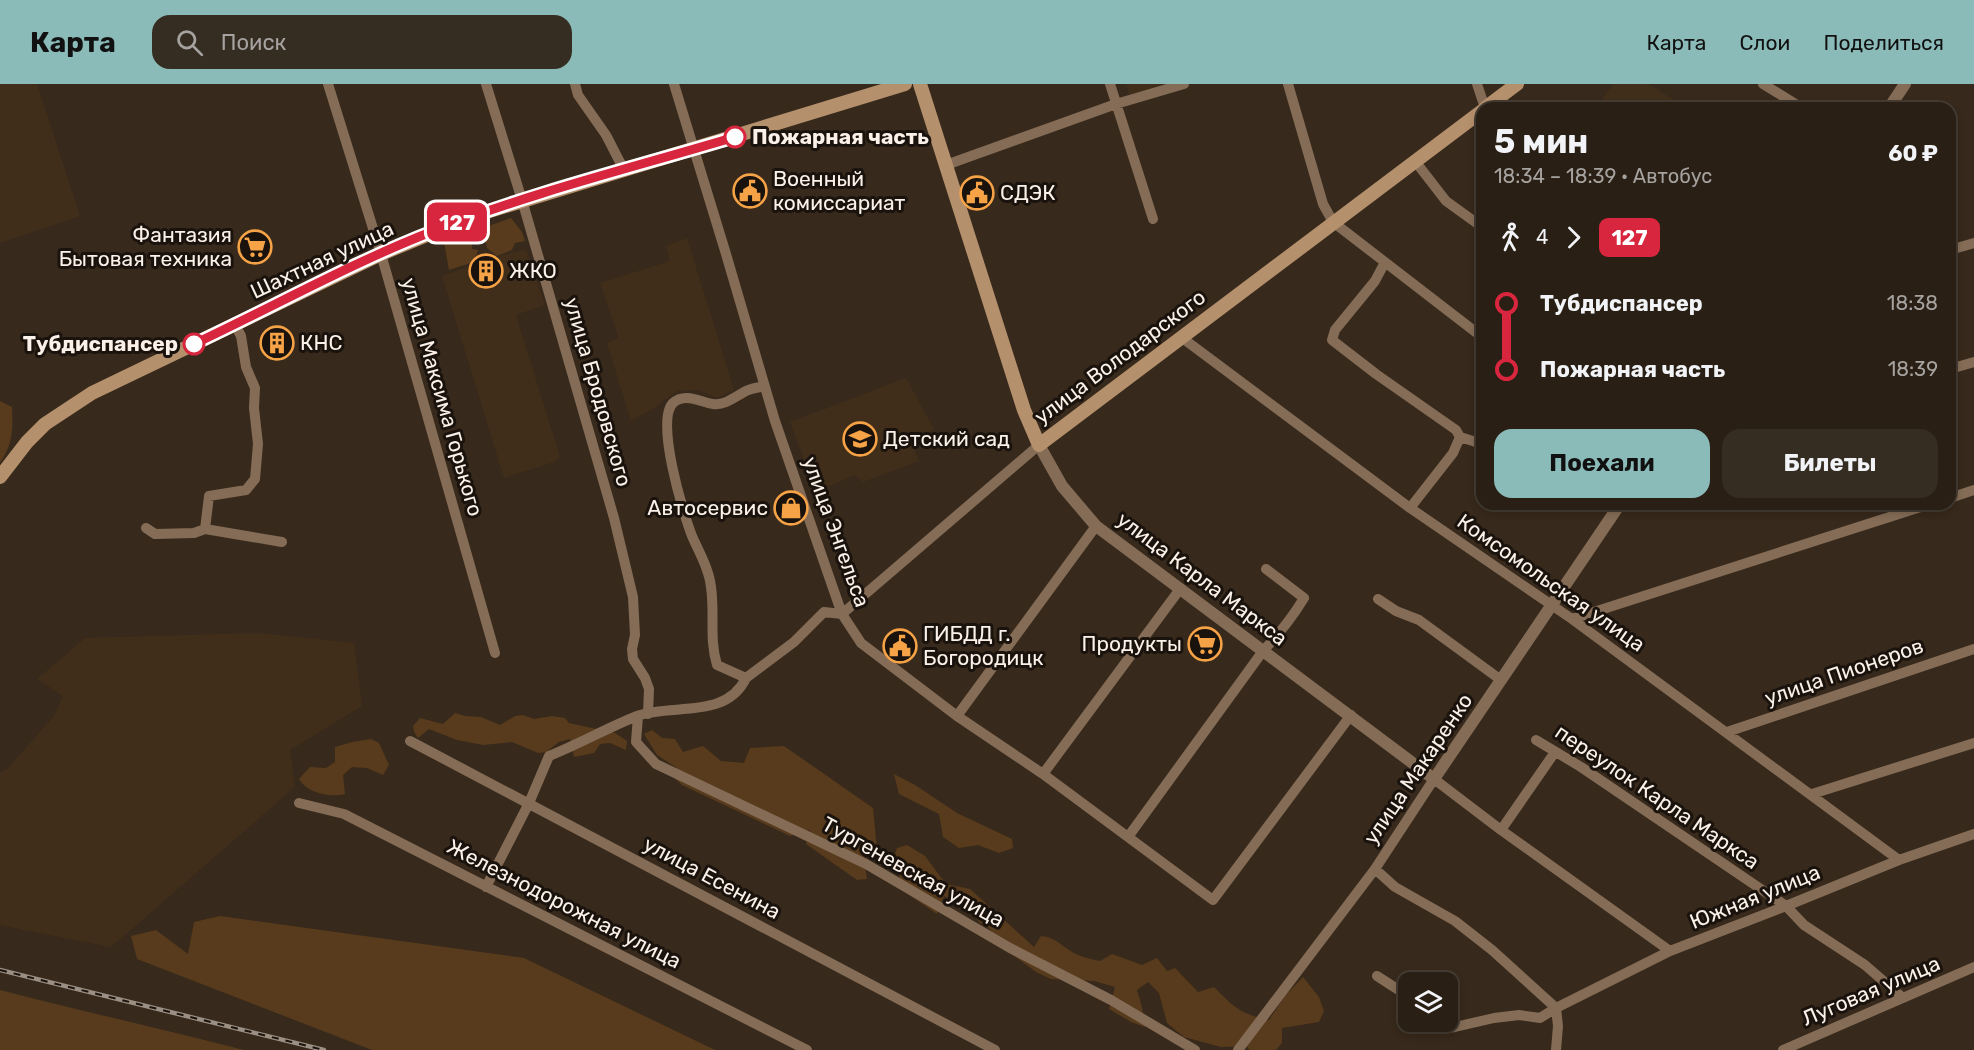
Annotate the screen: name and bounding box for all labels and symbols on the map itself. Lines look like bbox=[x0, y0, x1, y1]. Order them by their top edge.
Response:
place label: Пожарная часть bbox=[752, 124, 929, 149]
marker: Пожарная часть bbox=[724, 126, 746, 148]
place label: Военный комиссариат bbox=[773, 166, 906, 215]
public building icon: Военный комиссариат bbox=[732, 173, 768, 209]
public building icon: СДЭК bbox=[959, 175, 995, 211]
place label: СДЭК bbox=[1000, 180, 1056, 205]
line badge: 127 bbox=[422, 202, 492, 242]
street label: Шахтная улица bbox=[246, 215, 397, 304]
place label: Фантазия Бытовая техника bbox=[59, 222, 232, 271]
supermarket icon: Фантазия Бытовая техника bbox=[237, 229, 273, 265]
building icon: ЖКО bbox=[468, 253, 504, 289]
place label: ЖКО bbox=[509, 258, 557, 283]
street label: улица Максима Горького bbox=[396, 275, 489, 519]
street label: улица Володарского bbox=[1029, 284, 1210, 429]
street label: улица Бродовского bbox=[560, 295, 637, 489]
building icon: КНС bbox=[259, 325, 295, 361]
place label: КНС bbox=[300, 330, 342, 355]
place label: Тубдиспансер bbox=[23, 331, 178, 356]
marker: Тубдиспансер bbox=[183, 333, 205, 355]
school or university icon: Детский сад bbox=[842, 421, 878, 457]
place label: Детский сад bbox=[883, 426, 1010, 451]
street label: улица Энгельса bbox=[798, 453, 875, 610]
shop icon: Автосервис bbox=[773, 490, 809, 526]
place label: Автосервис bbox=[647, 495, 768, 520]
street label: улица Карла Маркса bbox=[1112, 506, 1292, 651]
street label: Комсомольская улица bbox=[1453, 508, 1650, 657]
place label: ГИБДД г. Богородицк bbox=[923, 621, 1044, 670]
supermarket icon: Продукты bbox=[1187, 626, 1223, 662]
public building icon: ГИБДД г. Богородицк bbox=[882, 628, 918, 664]
place label: Продукты bbox=[1081, 631, 1182, 656]
street label: улица Пионеров bbox=[1761, 633, 1927, 710]
street label: улица Макаренко bbox=[1358, 689, 1477, 849]
street label: переулок Карла Маркса bbox=[1551, 719, 1764, 874]
street label: Тургеневская улица bbox=[818, 811, 1009, 932]
street label: улица Есенина bbox=[639, 831, 785, 924]
street label: Железнодорожная улица bbox=[443, 834, 685, 974]
street label: Южная улица bbox=[1686, 859, 1824, 934]
street label: Луговая улица bbox=[1798, 950, 1944, 1031]

